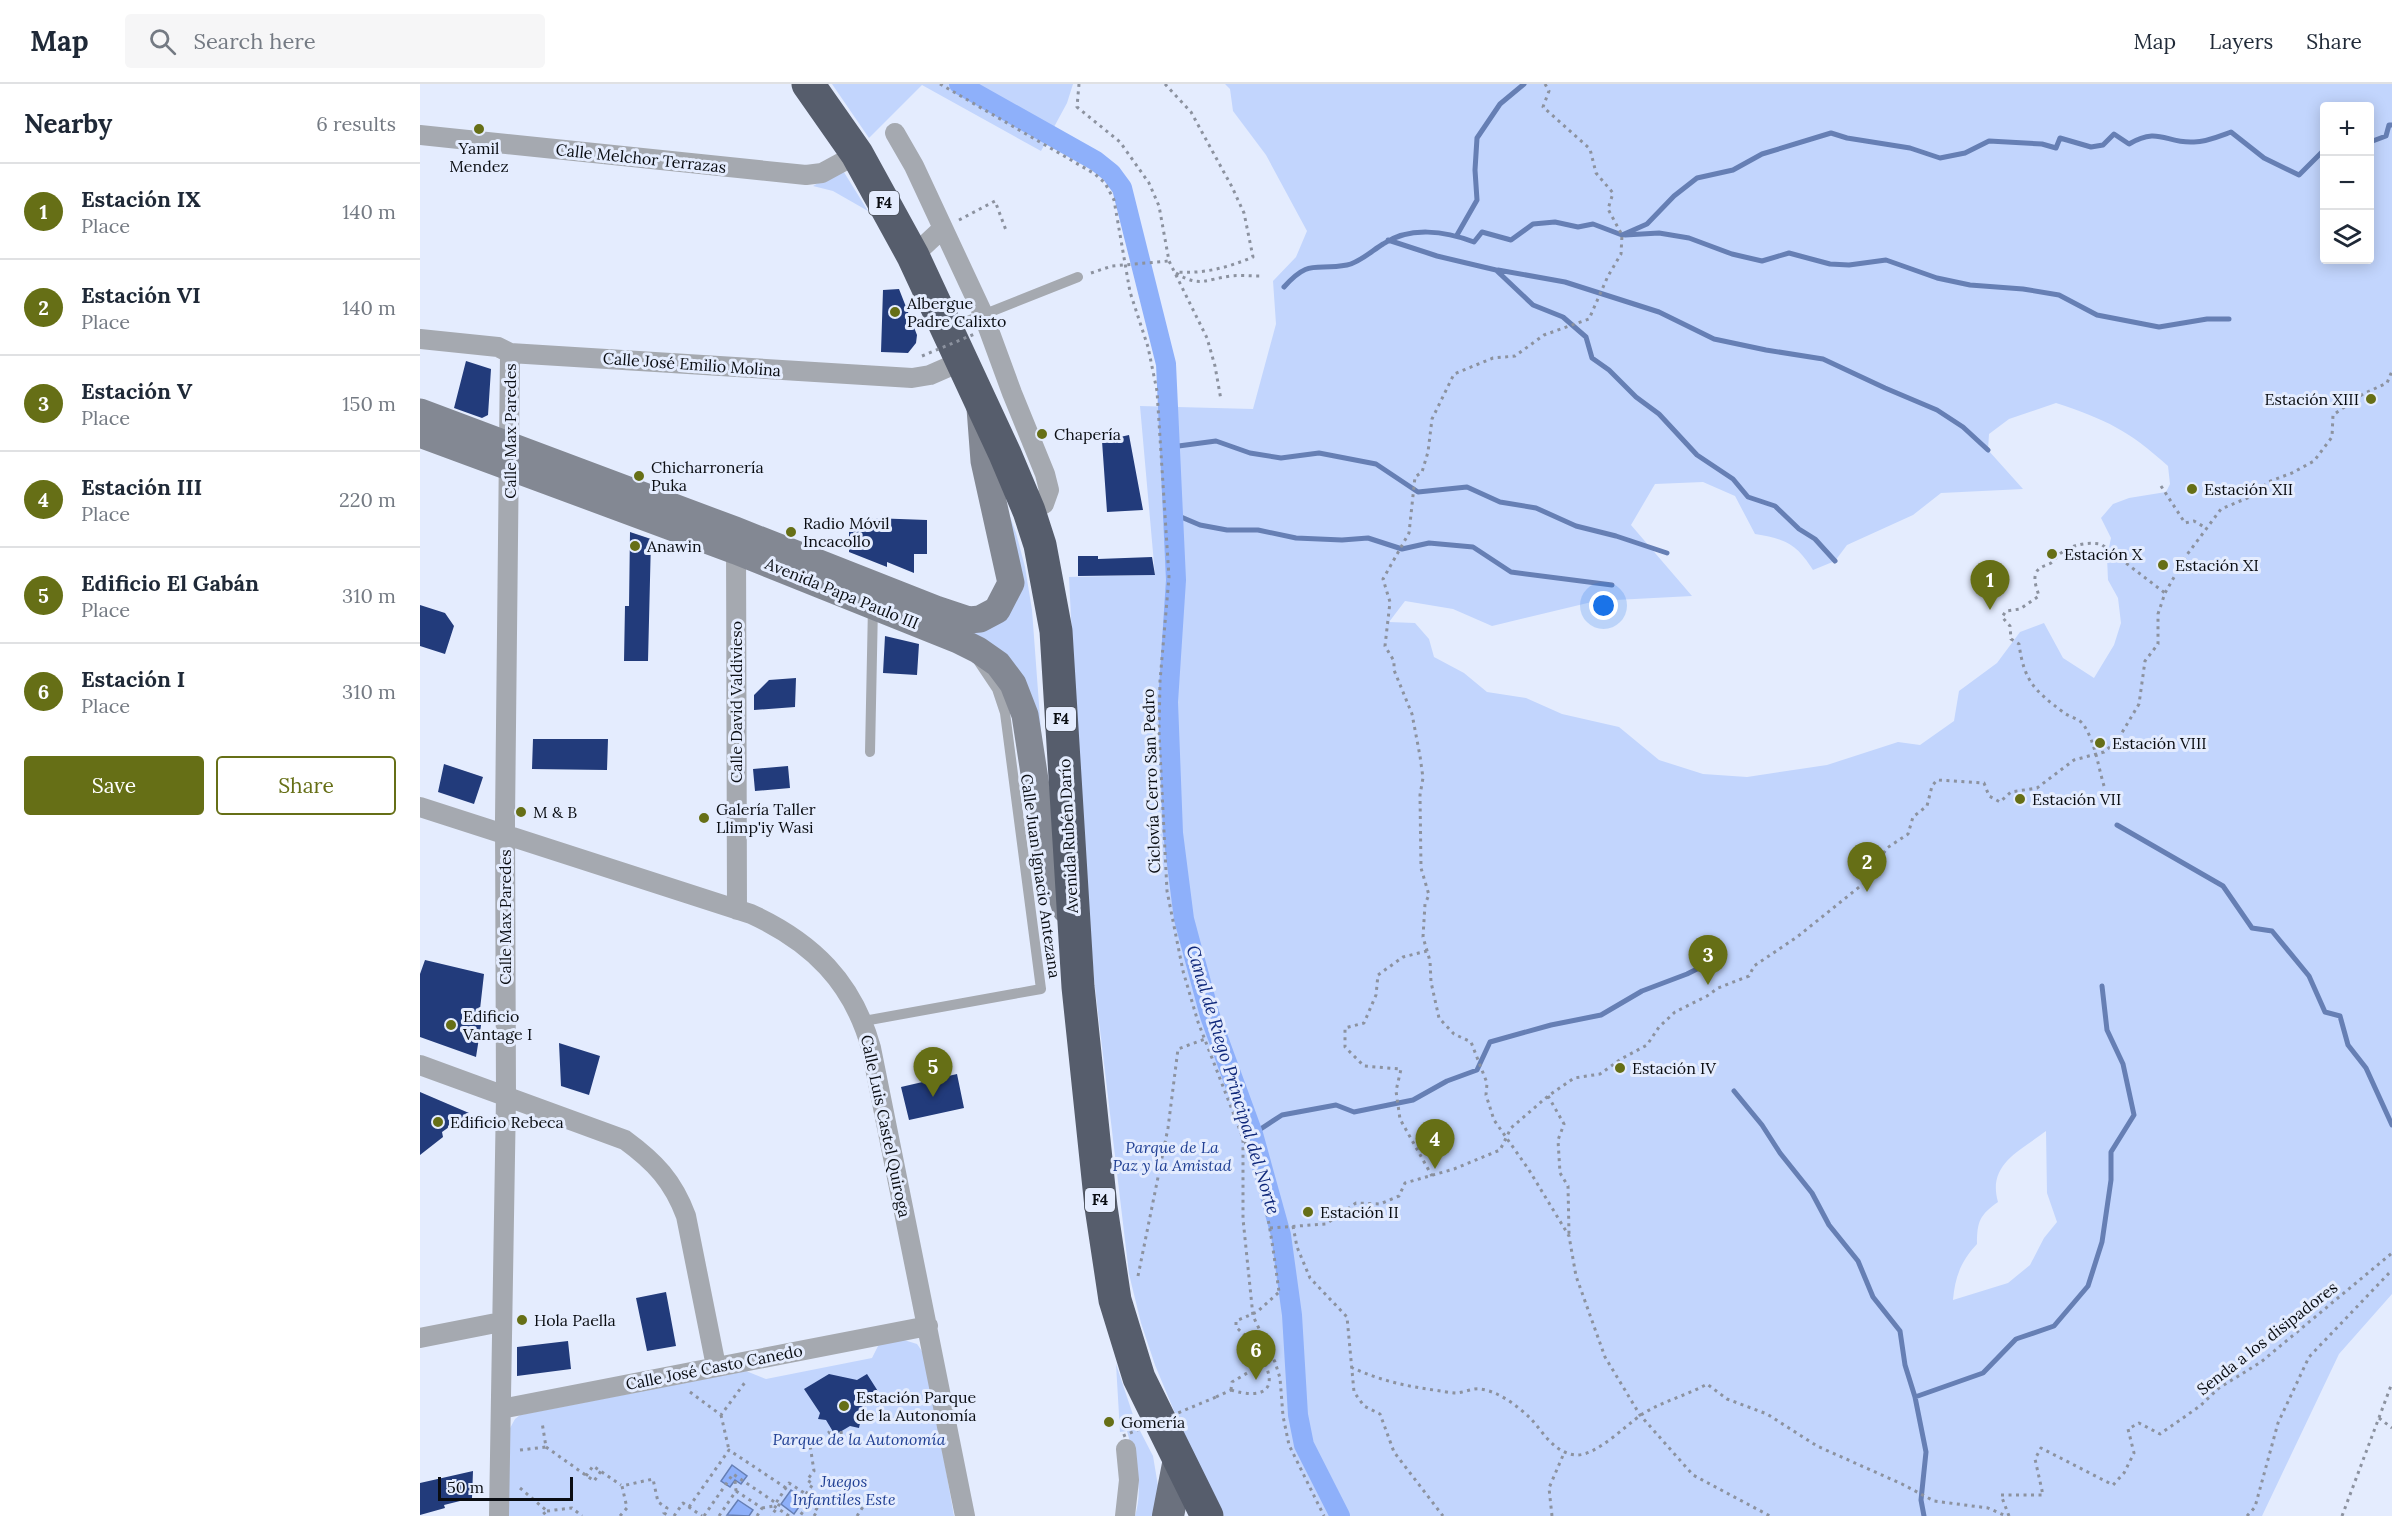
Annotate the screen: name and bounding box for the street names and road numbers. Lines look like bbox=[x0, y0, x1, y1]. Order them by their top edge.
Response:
street label: Calle Melchor Terrazas bbox=[555, 139, 727, 177]
road number: F4 bbox=[869, 191, 899, 215]
street label: Calle José Emilio Molina bbox=[602, 348, 782, 380]
street label: Calle Max Paredes bbox=[500, 363, 520, 499]
street label: Avenida Papa Paulo III bbox=[761, 553, 922, 633]
street label: Calle David Valdivieso bbox=[726, 621, 746, 783]
street label: Ciclovía Cerro San Pedro bbox=[1138, 688, 1164, 874]
road number: F4 bbox=[1046, 707, 1076, 731]
street label: Avenida Rubén Darío bbox=[1054, 758, 1082, 915]
street label: Calle Juan Ignacio Antezana bbox=[1017, 773, 1065, 979]
street label: Calle Max Paredes bbox=[495, 849, 515, 985]
street label: Calle Luis Castel Quiroga bbox=[857, 1033, 915, 1219]
road number: F4 bbox=[1085, 1188, 1115, 1212]
street label: Senda a los disipadores bbox=[2193, 1277, 2341, 1399]
street label: Calle José Casto Canedo bbox=[624, 1340, 804, 1394]

